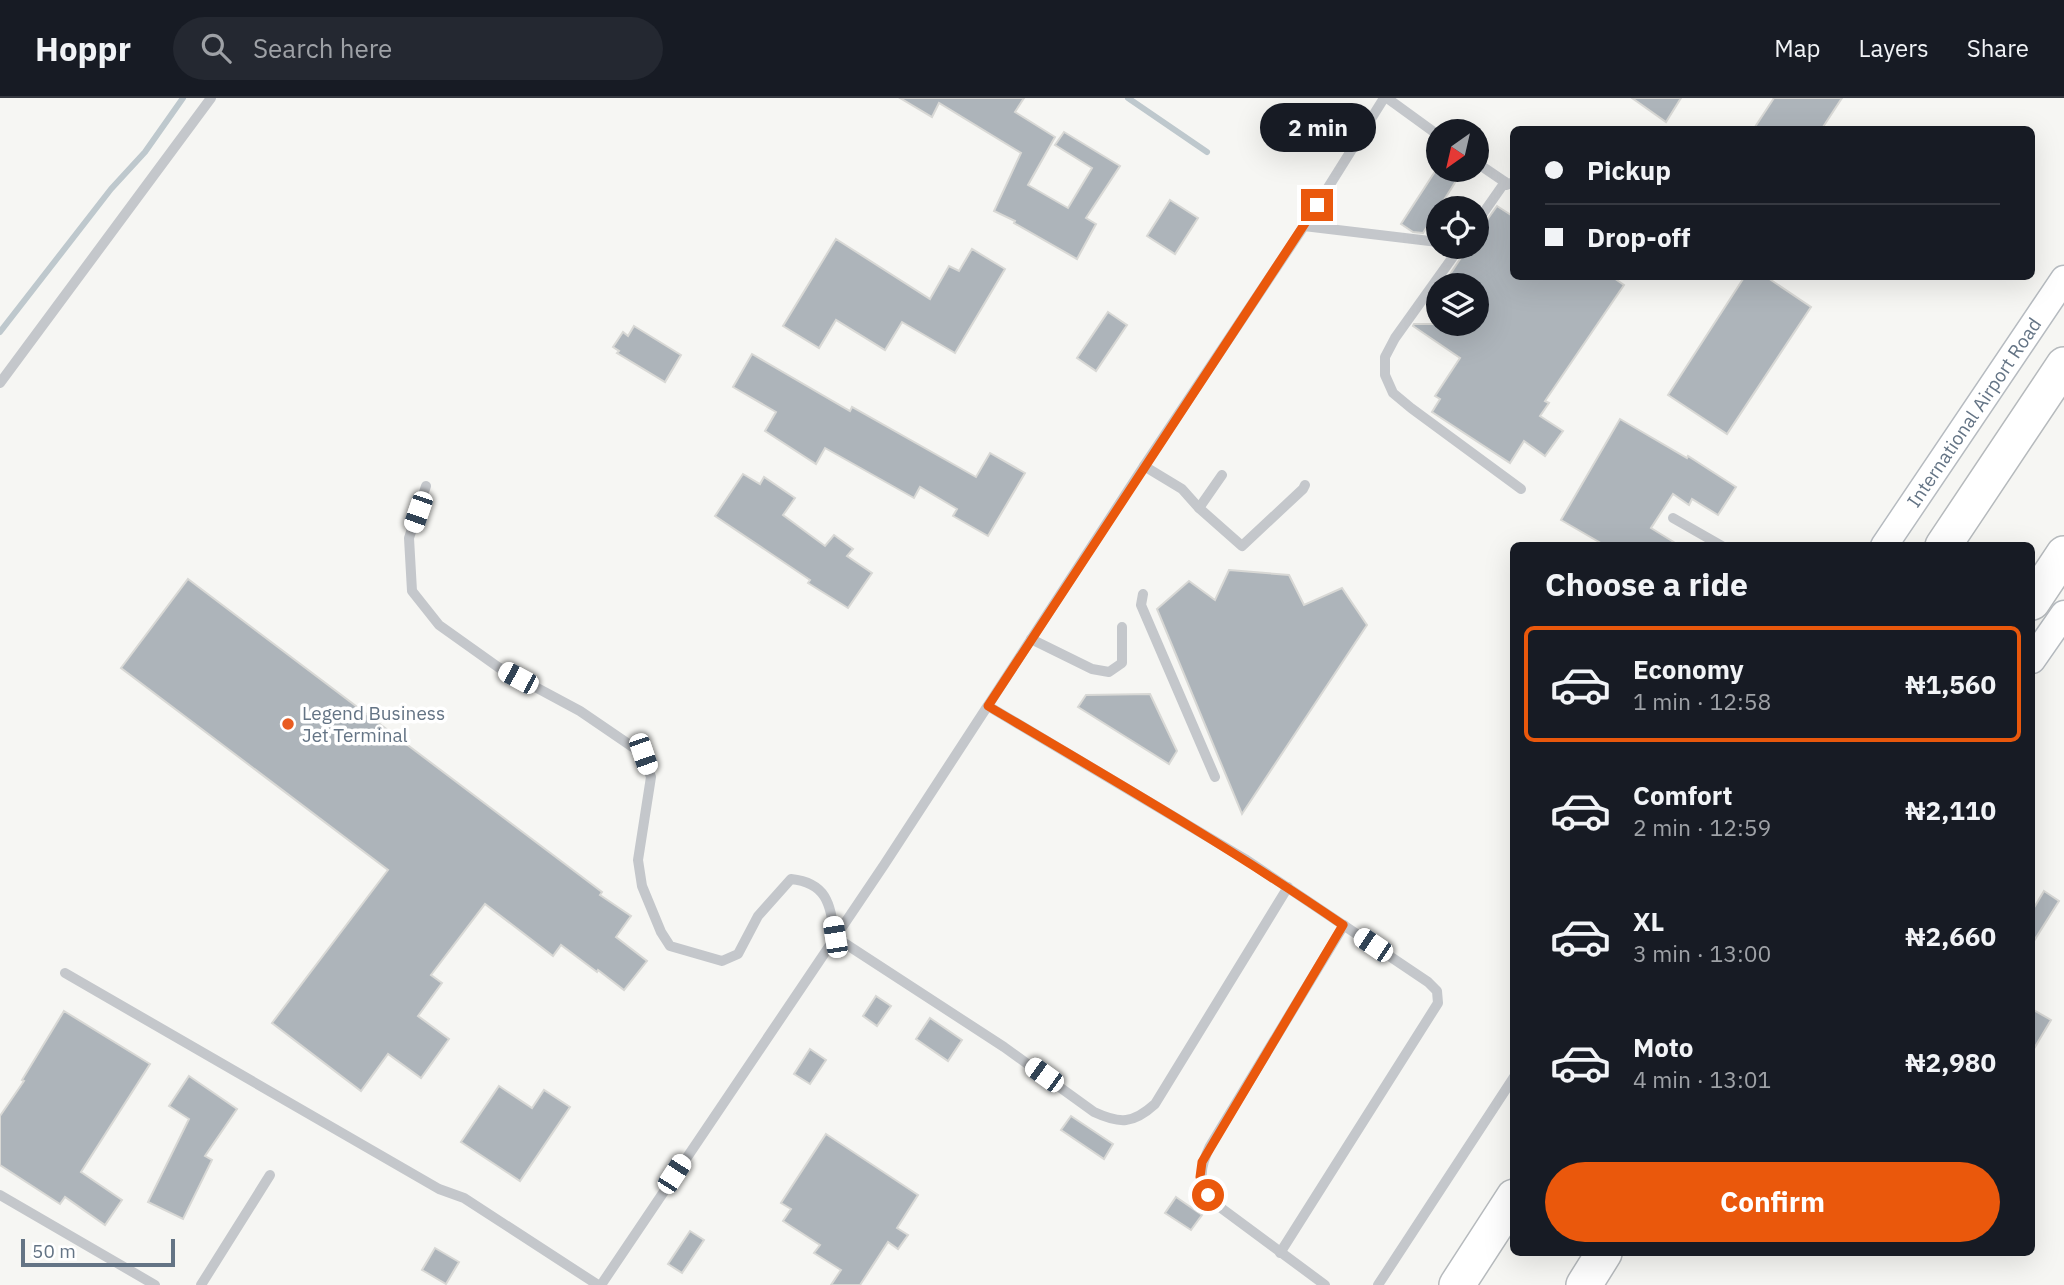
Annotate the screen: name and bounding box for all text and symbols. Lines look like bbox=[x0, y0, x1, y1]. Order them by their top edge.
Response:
search box bbox=[173, 17, 663, 80]
text: Hoppr bbox=[35, 27, 131, 70]
icon: search bbox=[197, 29, 235, 67]
text: Search here bbox=[253, 31, 392, 65]
text: Map bbox=[1774, 32, 1821, 64]
text: Layers bbox=[1859, 32, 1929, 64]
text: Share bbox=[1967, 32, 2029, 64]
callout: 2 min bbox=[1259, 104, 1375, 153]
text: 2 min bbox=[1288, 112, 1348, 142]
north arrow bbox=[1426, 119, 1489, 182]
map controls bbox=[1426, 119, 1489, 336]
text: Pickup bbox=[1587, 153, 1671, 187]
route end bbox=[1301, 189, 1333, 221]
button: locate bbox=[1426, 196, 1489, 259]
text: Drop-off bbox=[1587, 220, 1690, 254]
button: layers bbox=[1426, 273, 1489, 336]
street label: International Airport Road bbox=[1902, 313, 2046, 512]
car bbox=[402, 489, 435, 535]
text: Choose a ride bbox=[1545, 563, 1748, 605]
text: Economy bbox=[1633, 652, 1744, 686]
icon: car bbox=[1549, 653, 1612, 716]
car bbox=[495, 659, 542, 697]
text: ₦1,560 bbox=[1905, 667, 1996, 701]
text: 1 min · 12:58 bbox=[1633, 686, 1771, 716]
place label: Legend Business Jet Terminal bbox=[302, 701, 445, 747]
marker: Legend Business Jet Terminal bbox=[280, 716, 296, 732]
car bbox=[627, 731, 660, 777]
text: Comfort bbox=[1633, 778, 1732, 812]
icon: car bbox=[1549, 779, 1612, 842]
text: ₦2,110 bbox=[1905, 793, 1996, 827]
text: 2 min · 12:59 bbox=[1633, 812, 1771, 842]
text: XL bbox=[1633, 904, 1664, 938]
icon: car bbox=[1549, 905, 1612, 968]
car bbox=[822, 915, 849, 959]
text: ₦2,660 bbox=[1905, 919, 1996, 953]
car bbox=[1350, 925, 1397, 965]
text: 3 min · 13:00 bbox=[1633, 938, 1771, 968]
text: Moto bbox=[1633, 1030, 1693, 1064]
icon: car bbox=[1549, 1031, 1612, 1094]
text: ₦2,980 bbox=[1905, 1045, 1996, 1079]
car bbox=[1021, 1054, 1068, 1096]
text: 4 min · 13:01 bbox=[1633, 1064, 1771, 1094]
car bbox=[654, 1151, 695, 1197]
button: Confirm bbox=[1545, 1162, 2000, 1242]
route start bbox=[1192, 1179, 1224, 1211]
scale bar bbox=[21, 1236, 175, 1268]
text: 50 m bbox=[32, 1239, 76, 1263]

